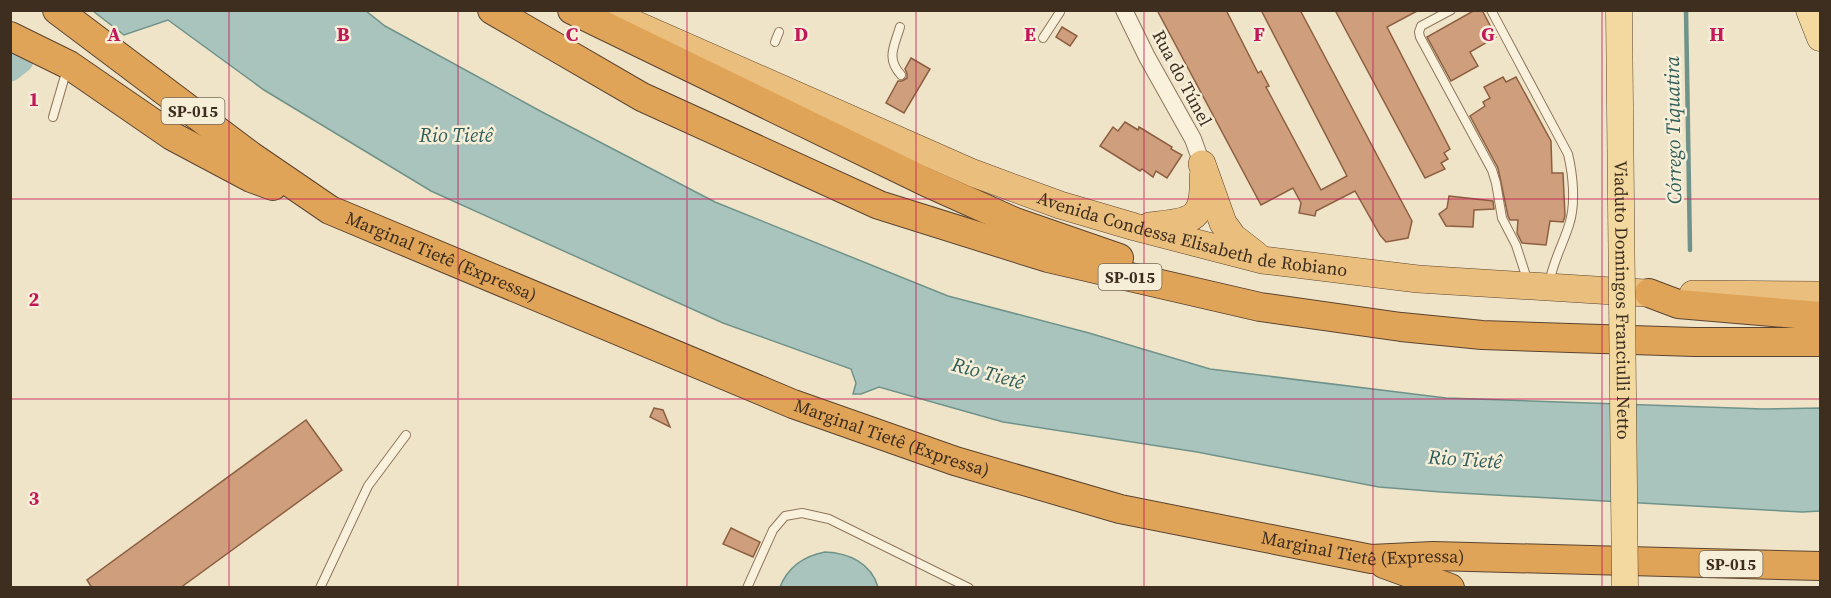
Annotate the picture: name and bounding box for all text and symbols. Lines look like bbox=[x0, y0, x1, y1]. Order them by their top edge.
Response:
text: A bbox=[107, 20, 121, 48]
text: B bbox=[336, 20, 350, 48]
text: C bbox=[566, 20, 578, 48]
text: D bbox=[794, 20, 808, 48]
text: E bbox=[1024, 20, 1036, 48]
text: F bbox=[1253, 20, 1265, 48]
text: G bbox=[1481, 20, 1495, 48]
text: H bbox=[1709, 20, 1725, 48]
street label: Rua do Túnel bbox=[1147, 25, 1218, 130]
water label: Córrego Tiquatira bbox=[1658, 55, 1688, 204]
text: 1 bbox=[29, 85, 39, 113]
road number: SP-015 bbox=[162, 98, 224, 124]
water label: Rio Tietê bbox=[418, 121, 495, 149]
street label: Viaduto Domingos Franciulli Netto bbox=[1609, 160, 1636, 440]
street label: Avenida Condessa Elisabeth de Robiano bbox=[1034, 185, 1349, 282]
street label: Marginal Tietê (Expressa) bbox=[342, 205, 541, 307]
road number: SP-015 bbox=[1098, 264, 1162, 290]
text: 2 bbox=[29, 285, 40, 313]
water label: Rio Tietê bbox=[948, 350, 1029, 397]
street label: Marginal Tietê (Expressa) bbox=[791, 392, 993, 482]
water label: Rio Tietê bbox=[1426, 442, 1505, 476]
text: 3 bbox=[29, 484, 40, 512]
street label: Marginal Tietê (Expressa) bbox=[1259, 524, 1465, 571]
road number: SP-015 bbox=[1700, 551, 1762, 577]

